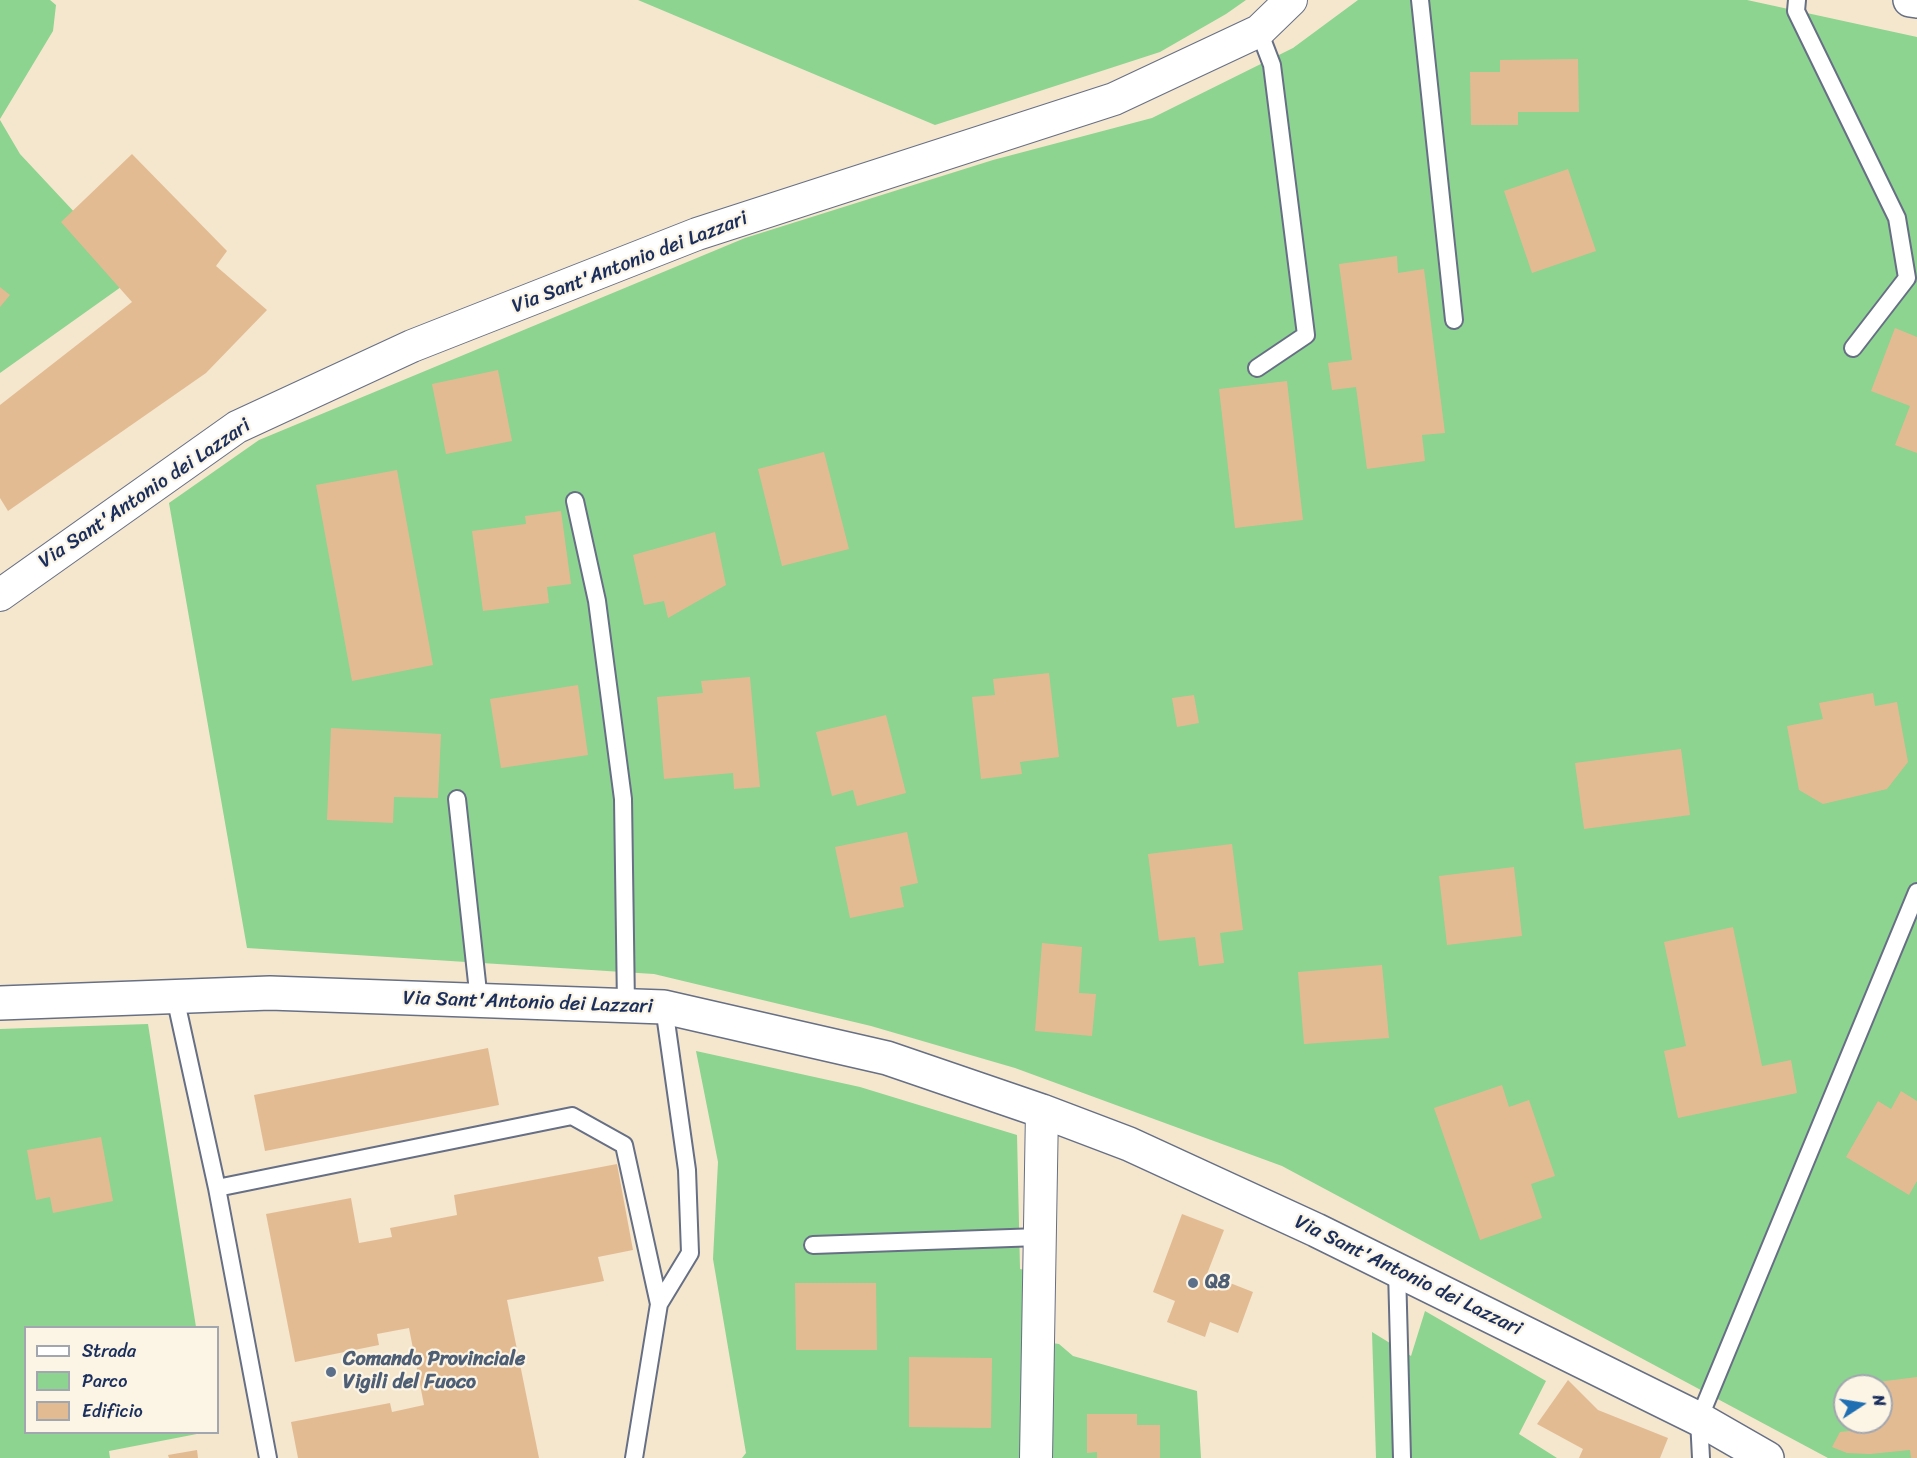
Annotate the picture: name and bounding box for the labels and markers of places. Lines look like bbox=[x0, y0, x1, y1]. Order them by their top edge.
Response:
place label: Q8 bbox=[1205, 1271, 1230, 1295]
marker: Q8 bbox=[1186, 1276, 1200, 1290]
place label: Comando Provinciale Vigili del Fuoco bbox=[343, 1348, 525, 1395]
marker: Comando Provinciale Vigili del Fuoco bbox=[324, 1365, 338, 1379]

